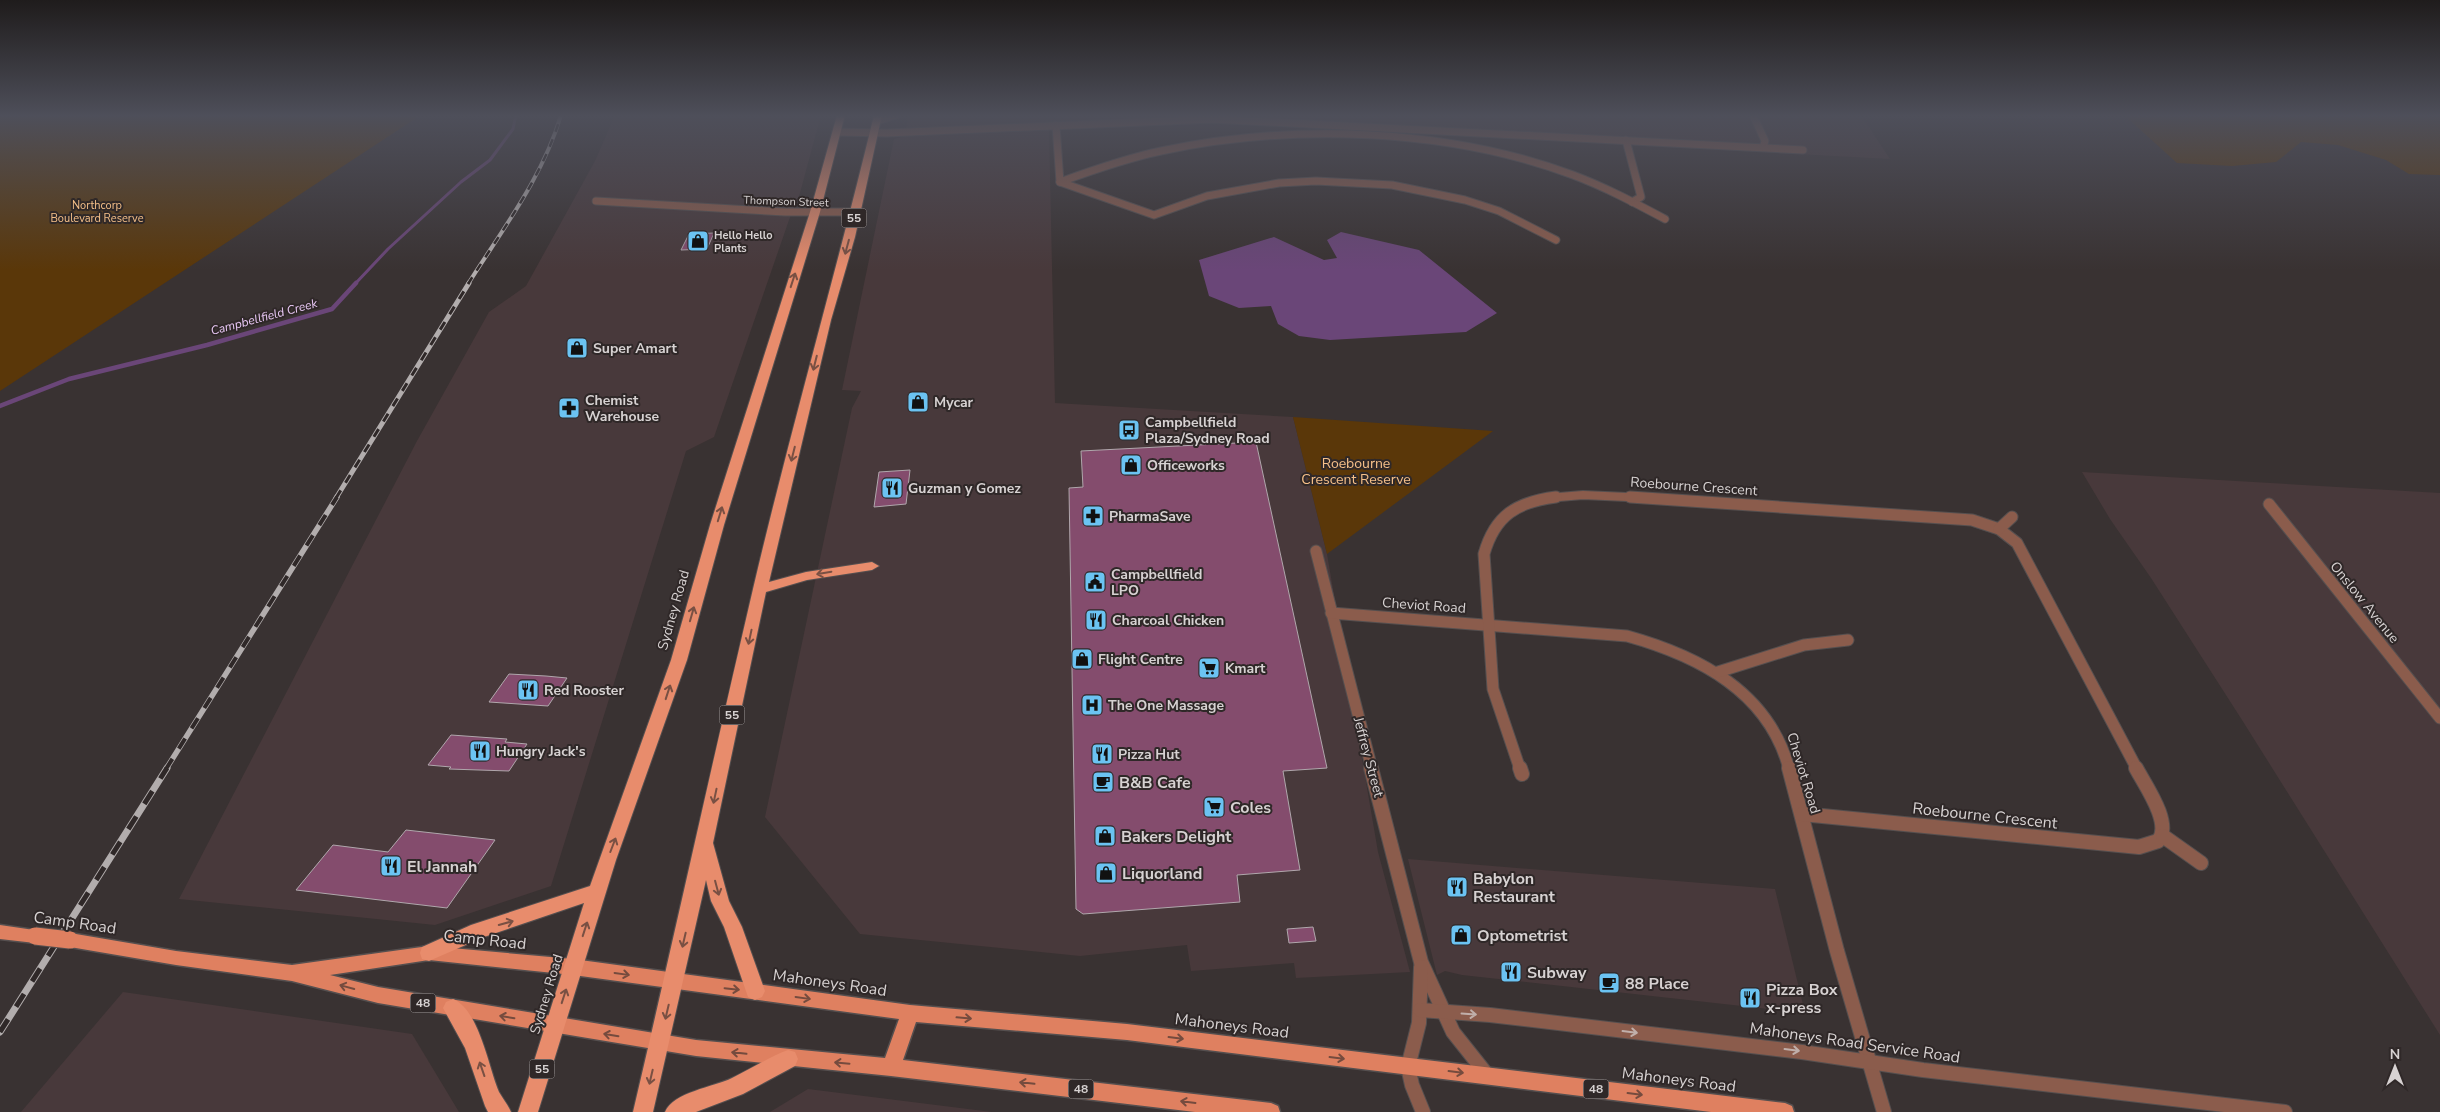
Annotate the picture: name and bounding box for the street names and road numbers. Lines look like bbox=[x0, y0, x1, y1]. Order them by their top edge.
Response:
street label: Thompson Street bbox=[743, 193, 829, 210]
road number: 55 bbox=[842, 208, 866, 228]
street label: Roebourne Crescent bbox=[1630, 473, 1758, 500]
street label: Onslow Avenue bbox=[2326, 557, 2404, 647]
street label: Sydney Road bbox=[653, 568, 694, 652]
street label: Cheviot Road bbox=[1381, 593, 1467, 618]
road number: 55 bbox=[720, 706, 744, 724]
street label: Jeffrey Street bbox=[1348, 714, 1388, 799]
street label: Cheviot Road bbox=[1782, 730, 1825, 816]
street label: Roebourne Crescent bbox=[1911, 797, 2059, 835]
street label: Camp Road bbox=[32, 906, 118, 940]
street label: Camp Road bbox=[442, 925, 527, 955]
street label: Sydney Road bbox=[525, 952, 568, 1036]
street label: Mahoneys Road bbox=[772, 964, 888, 1002]
road number: 48 bbox=[410, 994, 436, 1012]
street label: Mahoneys Road bbox=[1174, 1008, 1290, 1044]
street label: Mahoneys Road Service Road bbox=[1748, 1017, 1962, 1069]
road number: 55 bbox=[530, 1060, 554, 1078]
street label: Mahoneys Road bbox=[1621, 1062, 1737, 1098]
road number: 48 bbox=[1068, 1080, 1094, 1098]
road number: 48 bbox=[1584, 1080, 1608, 1098]

